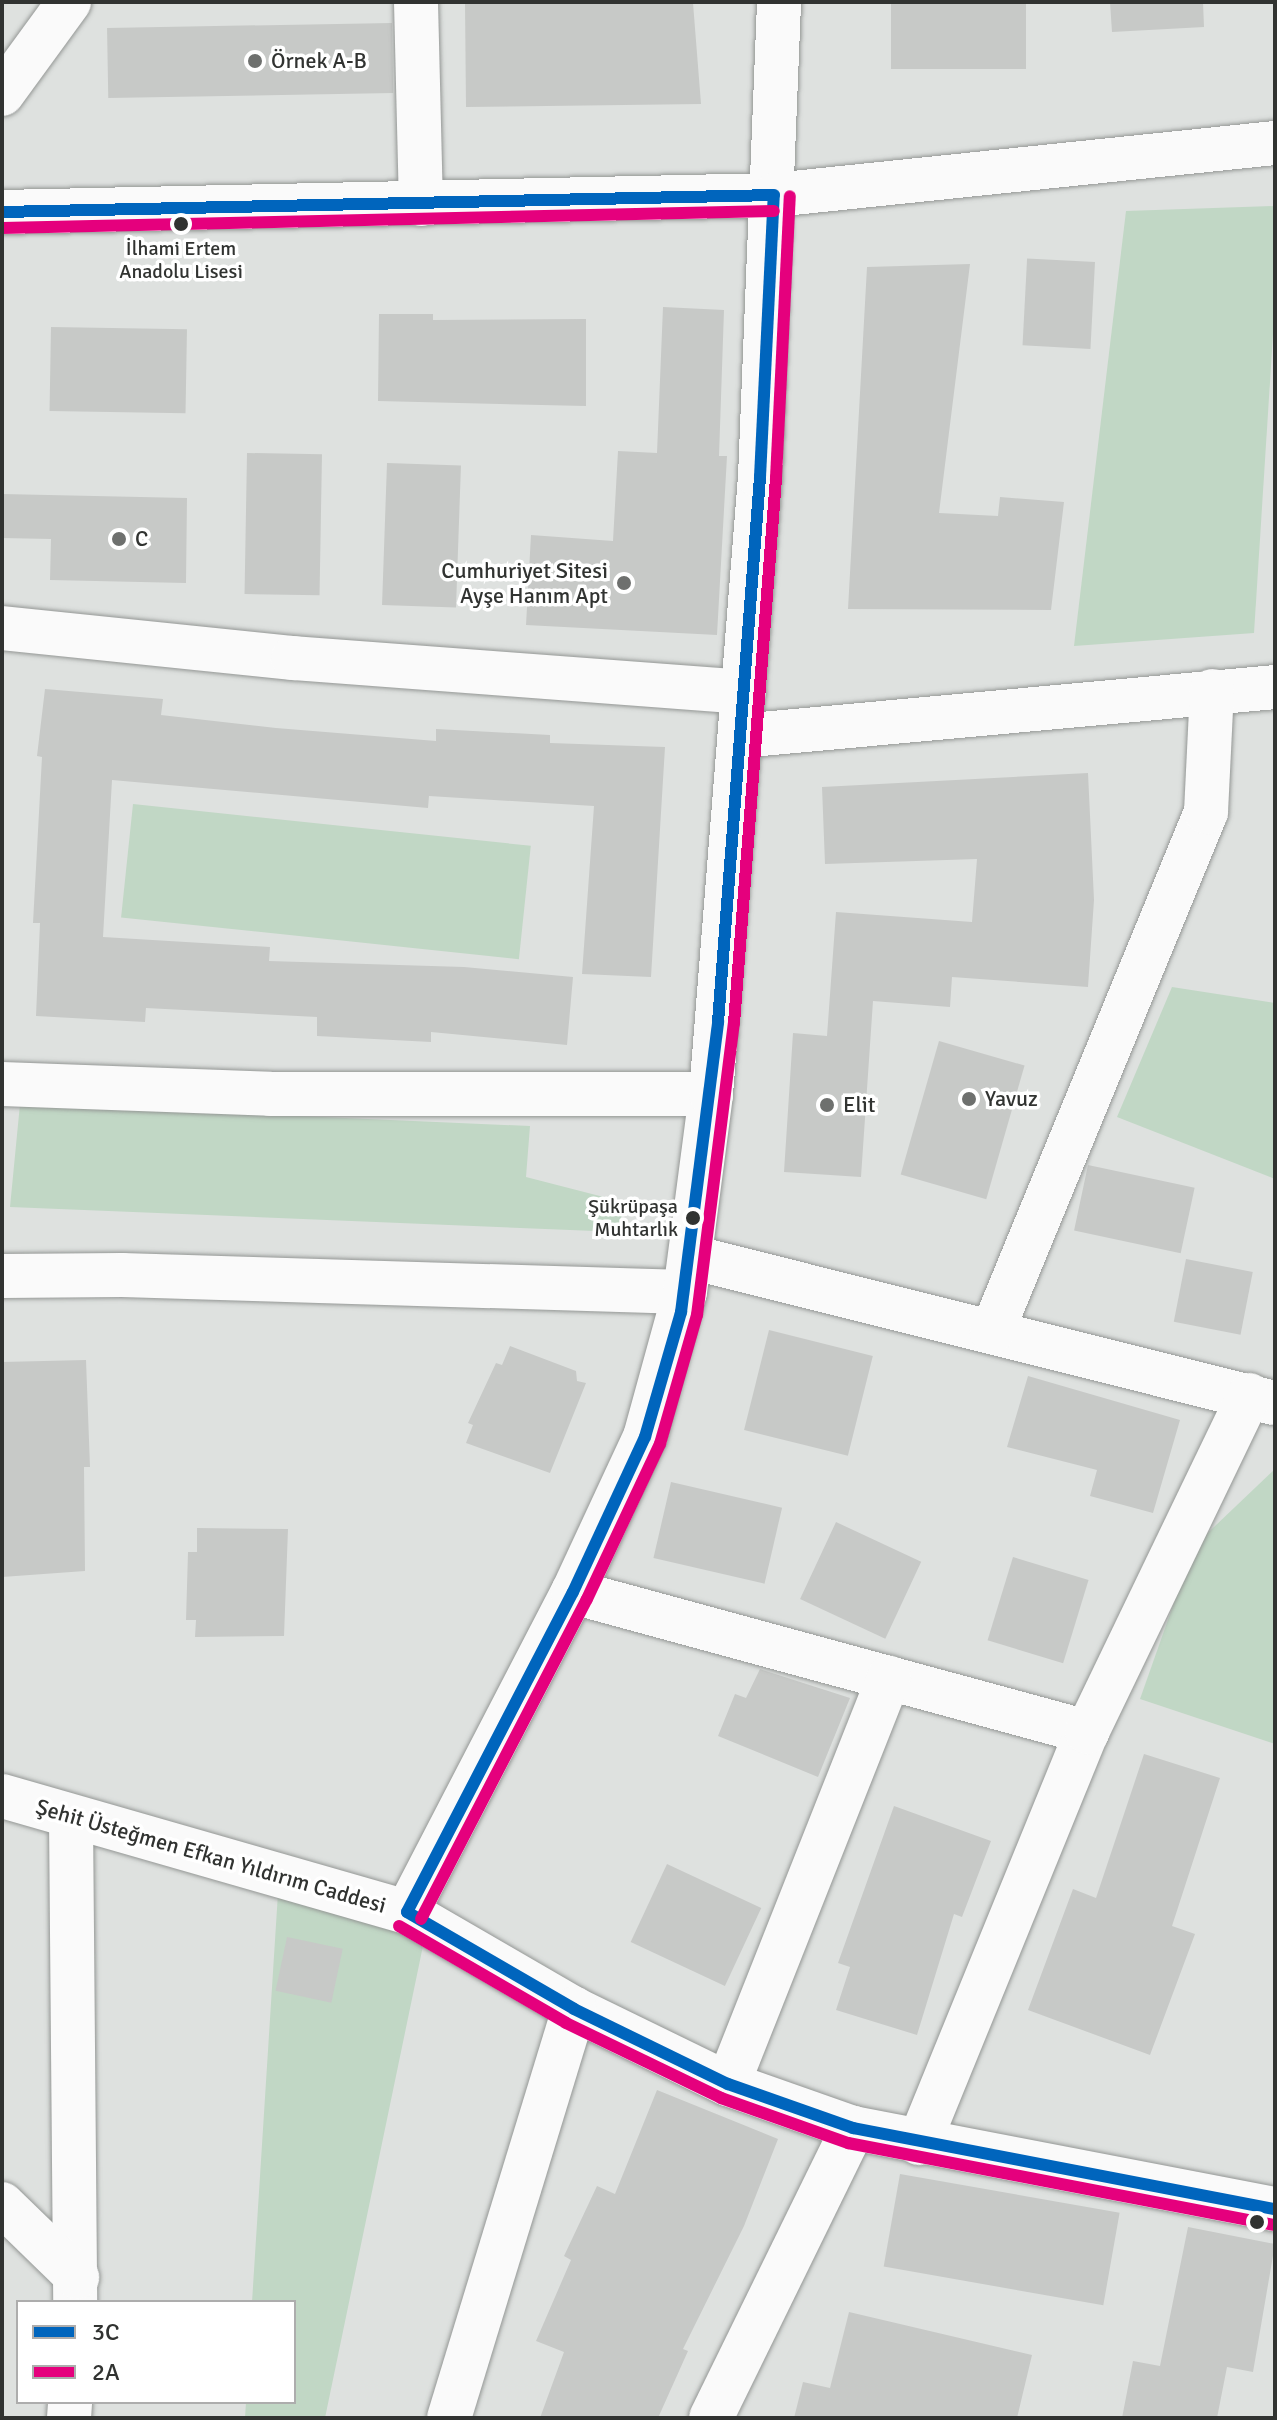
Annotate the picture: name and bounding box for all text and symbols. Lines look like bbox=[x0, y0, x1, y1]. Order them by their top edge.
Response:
place label: Örnek A-B bbox=[271, 48, 367, 74]
marker: Örnek A-B bbox=[246, 52, 264, 70]
marker: İlhami Ertem Anadolu Lisesi bbox=[173, 216, 189, 232]
place label: İlhami Ertem Anadolu Lisesi bbox=[119, 236, 243, 283]
place label: C bbox=[135, 526, 148, 552]
marker: C bbox=[110, 530, 128, 548]
place label: Cumhuriyet Sitesi Ayşe Hanım Apt bbox=[441, 557, 608, 608]
marker: Cumhuriyet Sitesi Ayşe Hanım Apt bbox=[615, 574, 633, 592]
place label: Yavuz bbox=[985, 1086, 1038, 1112]
marker: Yavuz bbox=[960, 1090, 978, 1108]
place label: Elit bbox=[843, 1092, 875, 1118]
marker: Elit bbox=[818, 1096, 836, 1114]
place label: Şükrüpaşa Muhtarlık bbox=[588, 1194, 678, 1241]
marker: Şükrüpaşa Muhtarlık bbox=[685, 1210, 701, 1226]
street label: Şehit Üsteğmen Efkan Yıldırım Caddesi bbox=[33, 1793, 389, 1919]
unlabelled marker bbox=[1249, 2214, 1265, 2230]
legend bbox=[16, 2300, 296, 2404]
text: 3C bbox=[92, 2317, 119, 2347]
text: 2A bbox=[92, 2357, 120, 2387]

